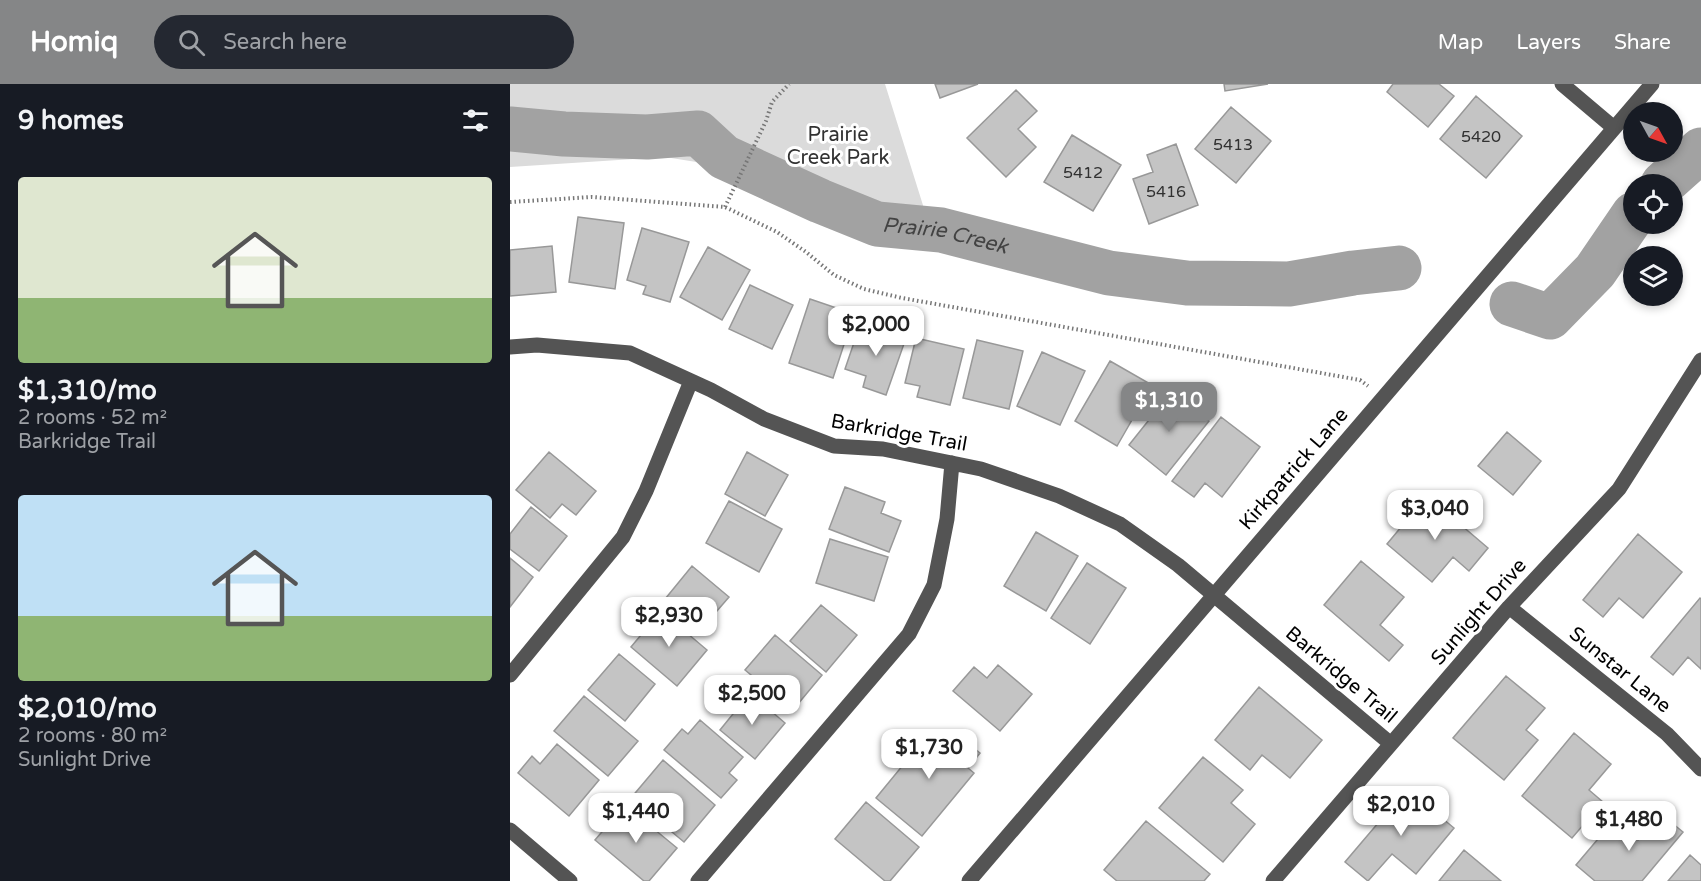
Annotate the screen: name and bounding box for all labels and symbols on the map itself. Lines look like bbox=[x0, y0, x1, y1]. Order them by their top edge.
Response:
north arrow bbox=[1623, 102, 1683, 162]
park label: Prairie Creek Park bbox=[787, 123, 889, 170]
house number: 5420 bbox=[1461, 127, 1501, 147]
house number: 5413 bbox=[1213, 135, 1253, 155]
house number: 5412 bbox=[1063, 163, 1103, 183]
house number: 5416 bbox=[1146, 182, 1186, 202]
water label: Prairie Creek bbox=[881, 212, 1012, 259]
pin: $2,000 bbox=[827, 306, 925, 357]
pin: $1,310 bbox=[1120, 382, 1218, 433]
street label: Kirkpatrick Lane bbox=[1234, 403, 1354, 535]
street label: Barkridge Trail bbox=[829, 409, 969, 457]
pin: $3,040 bbox=[1386, 490, 1484, 541]
street label: Sunlight Drive bbox=[1426, 554, 1532, 670]
pin: $2,930 bbox=[620, 597, 718, 648]
street label: Barkridge Trail bbox=[1280, 621, 1402, 729]
street label: Sunstar Lane bbox=[1564, 622, 1676, 718]
pin: $2,500 bbox=[703, 675, 801, 726]
pin: $1,730 bbox=[880, 729, 978, 780]
pin: $2,010 bbox=[1352, 786, 1450, 837]
pin: $1,440 bbox=[587, 793, 685, 844]
pin: $1,480 bbox=[1580, 801, 1678, 852]

